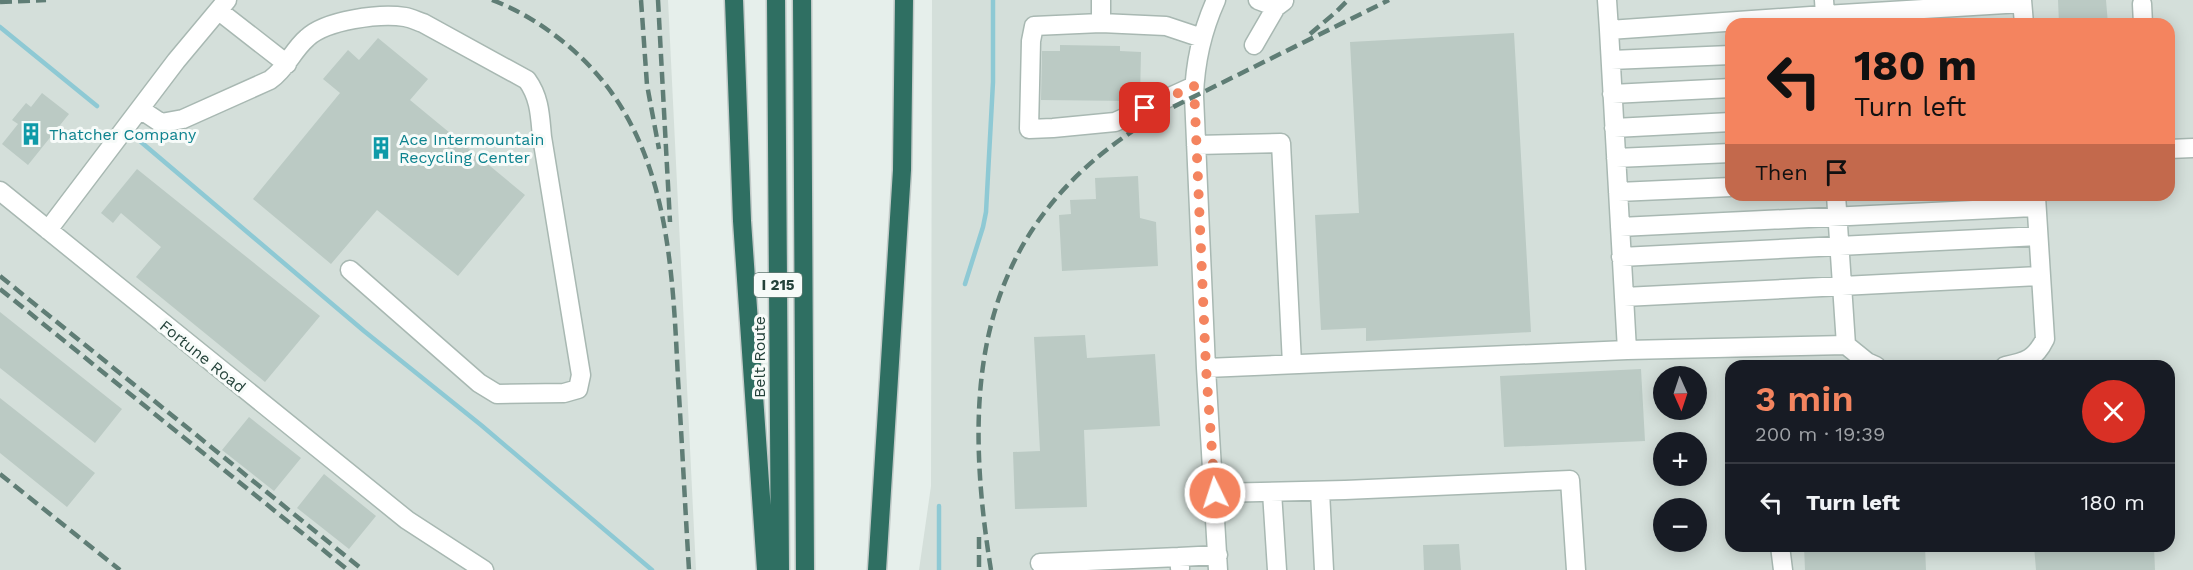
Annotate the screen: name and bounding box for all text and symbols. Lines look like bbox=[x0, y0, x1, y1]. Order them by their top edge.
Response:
text: 180 m bbox=[1854, 41, 1977, 90]
icon: left bbox=[1755, 42, 1833, 120]
pin bbox=[1119, 82, 1170, 133]
icon: arrive bbox=[1128, 91, 1161, 124]
text: Turn left bbox=[1854, 91, 1966, 123]
building icon: Thatcher Company bbox=[18, 121, 44, 147]
place label: Thatcher Company bbox=[49, 125, 197, 144]
place label: Ace Intermountain Recycling Center bbox=[399, 130, 544, 167]
building icon: Ace Intermountain Recycling Center bbox=[368, 135, 394, 161]
icon: arrive bbox=[1820, 156, 1853, 189]
text: Then bbox=[1755, 160, 1808, 185]
road number: I 215 bbox=[754, 273, 802, 297]
street label: Fortune Road bbox=[156, 316, 249, 397]
street label: Belt Route bbox=[750, 316, 769, 398]
north arrow bbox=[1653, 366, 1707, 420]
map controls bbox=[1653, 366, 1707, 552]
text: 3 min bbox=[1755, 378, 1854, 420]
button: close bbox=[2082, 380, 2145, 443]
text: 200 m · 19:39 bbox=[1755, 422, 1885, 446]
button: + bbox=[1653, 432, 1707, 486]
position arrow bbox=[1183, 461, 1247, 525]
icon: left bbox=[1755, 486, 1788, 519]
text: Turn left bbox=[1806, 490, 1900, 515]
text: 180 m bbox=[2081, 490, 2145, 515]
button: − bbox=[1653, 498, 1707, 552]

